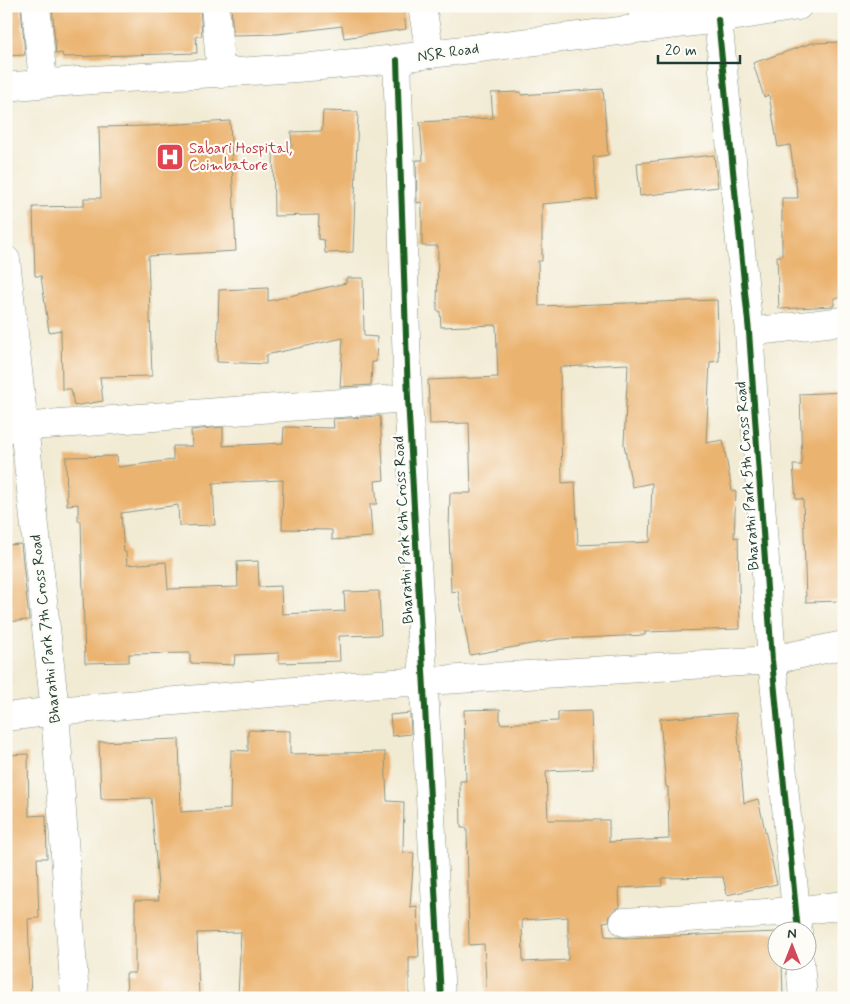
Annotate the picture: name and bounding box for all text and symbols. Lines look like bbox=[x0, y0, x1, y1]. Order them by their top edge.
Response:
scale bar bbox=[658, 32, 740, 64]
street label: NSR Road bbox=[416, 39, 480, 67]
text: 20 m bbox=[665, 41, 697, 61]
place label: Sabari Hospital, Coimbatore bbox=[189, 139, 292, 176]
hospital icon: Sabari Hospital, Coimbatore bbox=[155, 142, 185, 172]
street label: Bharathi Park 5th Cross Road bbox=[731, 381, 765, 571]
street label: Bharathi Park 6th Cross Road bbox=[389, 435, 419, 624]
street label: Bharathi Park 7th Cross Road bbox=[26, 533, 66, 724]
north arrow bbox=[768, 922, 818, 972]
text: N bbox=[787, 925, 797, 943]

